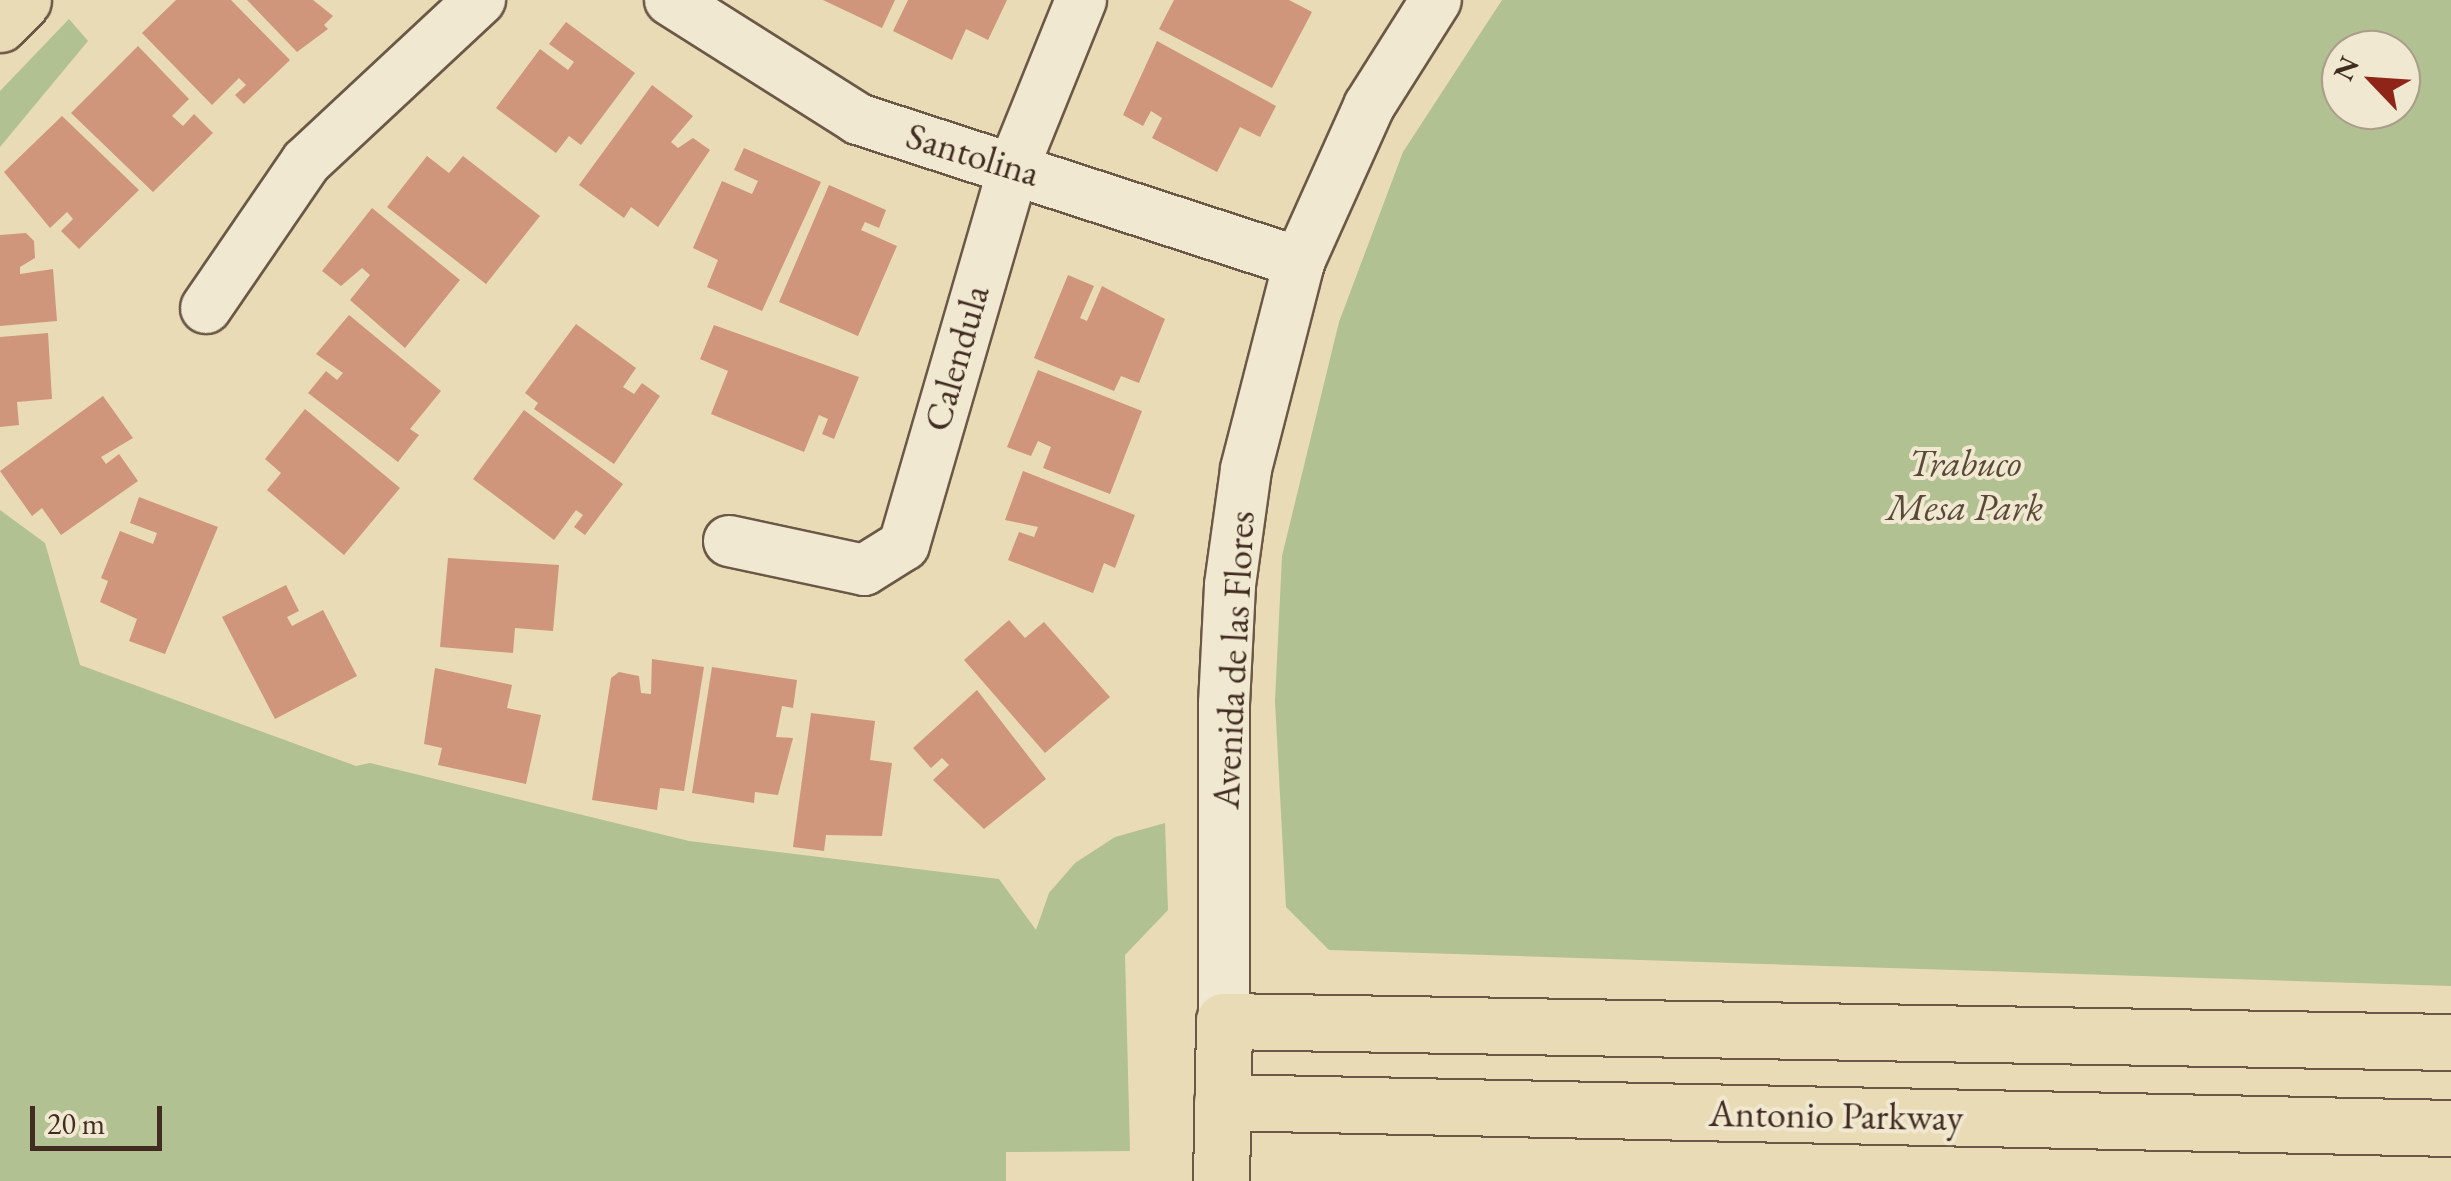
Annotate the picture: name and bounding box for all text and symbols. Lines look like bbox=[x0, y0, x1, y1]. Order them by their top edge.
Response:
north arrow bbox=[2321, 30, 2421, 130]
text: N bbox=[2325, 50, 2367, 86]
street label: Santolina bbox=[901, 112, 1045, 196]
street label: Calendula bbox=[913, 280, 999, 436]
park label: Trabuco Mesa Park bbox=[1887, 440, 2043, 530]
street label: Avenida de las Flores bbox=[1202, 510, 1264, 810]
scale bar bbox=[35, 1086, 168, 1148]
street label: Antonio Parkway bbox=[1708, 1090, 1964, 1140]
text: 20 m bbox=[47, 1104, 105, 1143]

